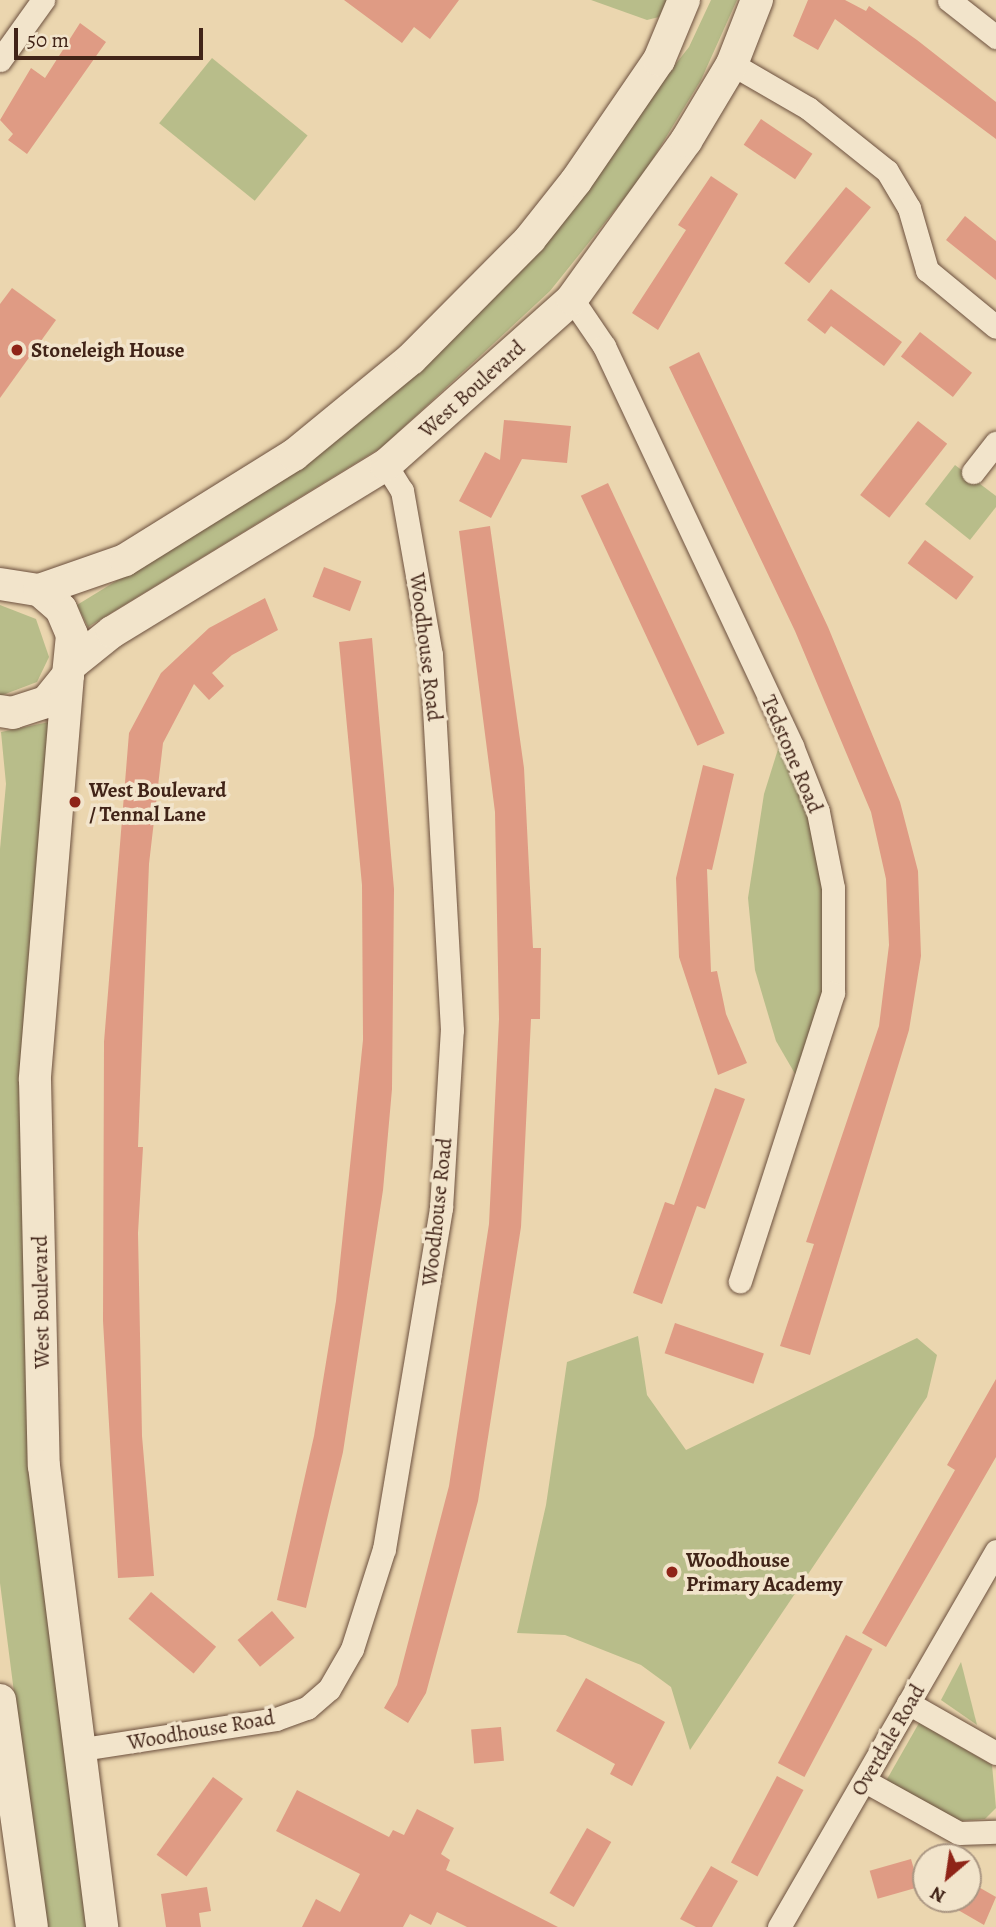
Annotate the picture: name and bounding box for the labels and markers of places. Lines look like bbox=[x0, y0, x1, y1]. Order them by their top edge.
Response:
place label: Stoneleigh House bbox=[31, 337, 184, 363]
marker: Stoneleigh House bbox=[9, 342, 25, 358]
place label: West Boulevard / Tennal Lane bbox=[89, 777, 227, 827]
marker: West Boulevard / Tennal Lane bbox=[67, 794, 83, 810]
place label: Woodhouse Primary Academy bbox=[686, 1547, 843, 1597]
marker: Woodhouse Primary Academy bbox=[664, 1564, 680, 1580]

